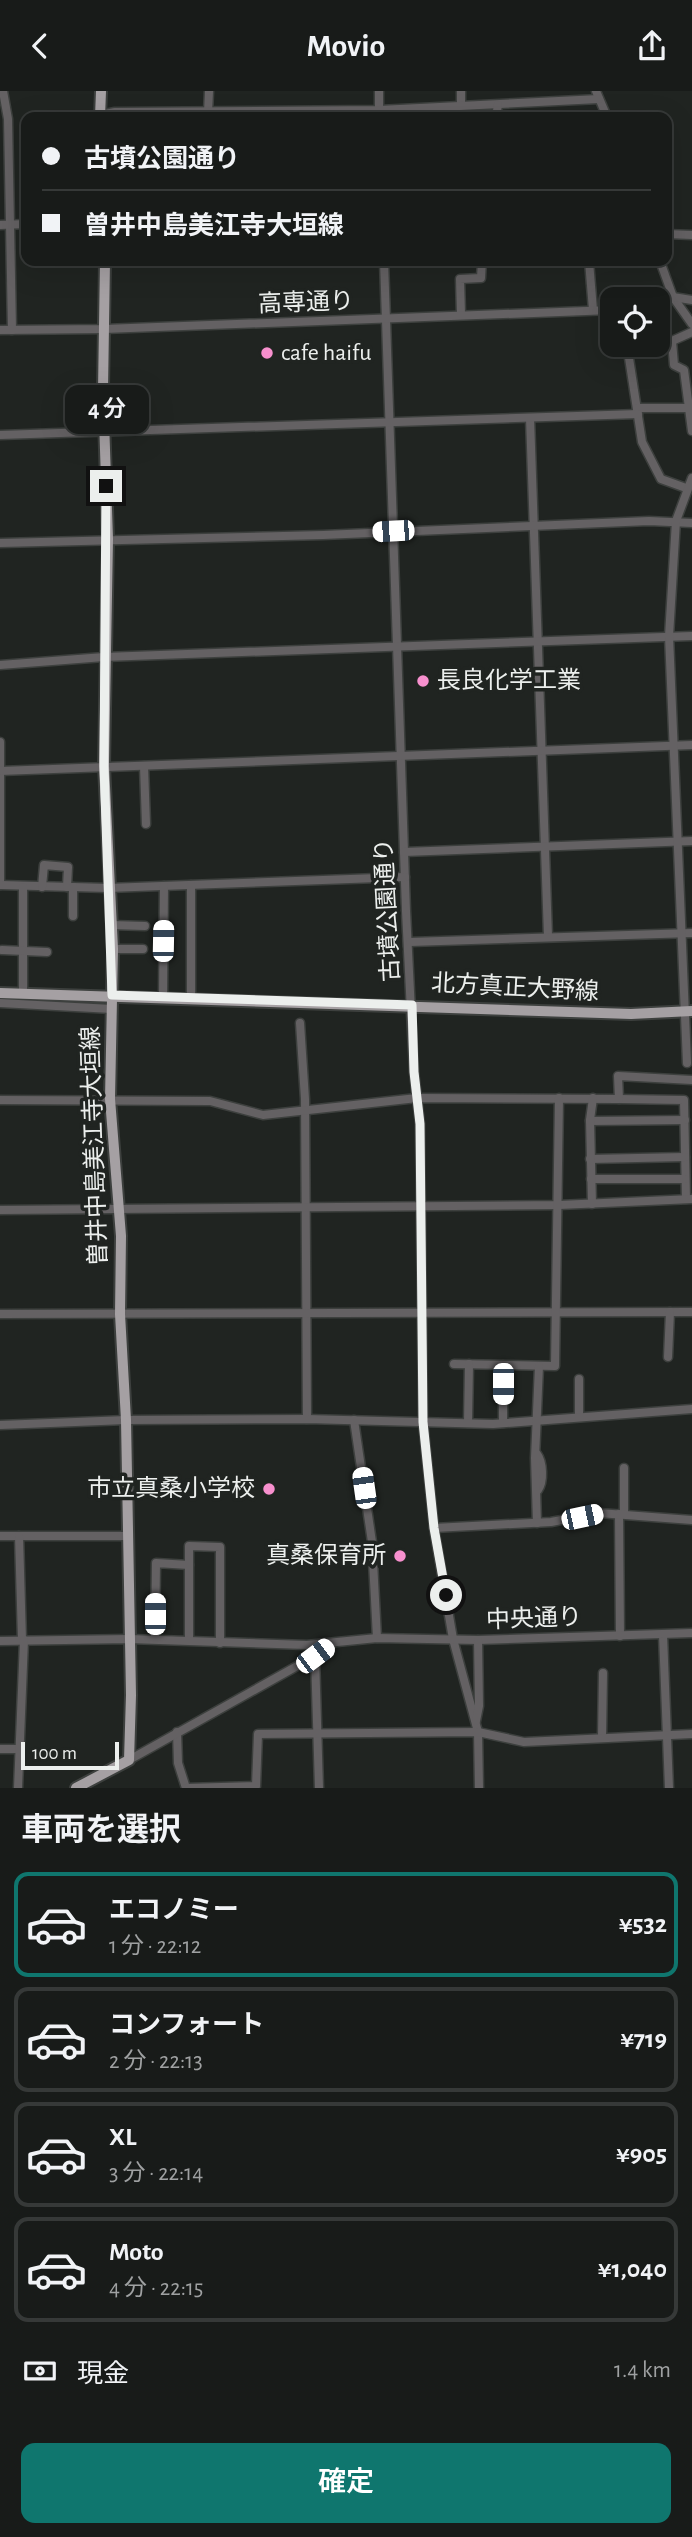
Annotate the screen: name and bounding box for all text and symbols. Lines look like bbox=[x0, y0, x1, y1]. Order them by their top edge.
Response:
icon: back bbox=[21, 27, 59, 65]
icon: share bbox=[633, 27, 671, 65]
text: Movio bbox=[307, 30, 385, 62]
text: 古墳公園通り bbox=[84, 146, 240, 172]
text: 曽井中島美江寺大垣線 bbox=[84, 213, 344, 239]
street label: 高専通り bbox=[258, 287, 354, 317]
map controls bbox=[600, 287, 670, 357]
button: locate bbox=[600, 287, 670, 357]
place label: cafe haifu bbox=[281, 341, 372, 365]
marker: cafe haifu bbox=[259, 345, 275, 361]
callout: 4 分 bbox=[64, 385, 148, 433]
text: 4 分 bbox=[88, 398, 126, 421]
route end bbox=[90, 470, 122, 502]
car bbox=[372, 519, 415, 543]
place label: 長良化学工業 bbox=[437, 667, 581, 693]
marker: 長良化学工業 bbox=[415, 673, 431, 689]
street label: 古墳公園通り bbox=[370, 837, 404, 983]
car bbox=[153, 920, 174, 962]
street label: 北方真正大野線 bbox=[430, 970, 600, 1004]
street label: 曽井中島美江寺大垣線 bbox=[77, 1026, 111, 1266]
car bbox=[493, 1363, 514, 1405]
car bbox=[351, 1466, 378, 1510]
place label: 市立真桑小学校 bbox=[87, 1475, 255, 1501]
marker: 市立真桑小学校 bbox=[261, 1481, 277, 1497]
car bbox=[560, 1502, 605, 1532]
place label: 真桑保育所 bbox=[266, 1542, 386, 1568]
marker: 真桑保育所 bbox=[392, 1548, 408, 1564]
route start bbox=[430, 1579, 462, 1611]
car bbox=[145, 1593, 166, 1635]
street label: 中央通り bbox=[486, 1603, 582, 1633]
car bbox=[292, 1635, 339, 1677]
scale bar bbox=[21, 1739, 119, 1771]
text: 100 m bbox=[32, 1744, 77, 1763]
text: 車両を選択 bbox=[21, 1814, 181, 1846]
icon: car bbox=[25, 1893, 88, 1956]
text: エコノミー bbox=[109, 1897, 239, 1923]
text: ¥532 bbox=[619, 1911, 667, 1937]
text: 1 分 · 22:12 bbox=[109, 1935, 201, 1958]
icon: car bbox=[25, 2008, 88, 2071]
text: コンフォート bbox=[109, 2012, 264, 2038]
text: ¥719 bbox=[620, 2026, 667, 2052]
text: 2 分 · 22:13 bbox=[109, 2050, 203, 2073]
icon: car bbox=[25, 2123, 88, 2186]
text: XL bbox=[109, 2124, 136, 2150]
text: ¥905 bbox=[616, 2141, 667, 2167]
text: 3 分 · 22:14 bbox=[109, 2162, 203, 2185]
icon: car bbox=[25, 2238, 88, 2301]
text: Moto bbox=[109, 2239, 164, 2265]
text: ¥1,040 bbox=[598, 2256, 667, 2282]
text: 4 分 · 22:15 bbox=[109, 2277, 203, 2300]
icon: cash bbox=[21, 2352, 59, 2390]
text: 1.4 km bbox=[614, 2359, 671, 2382]
text: 現金 bbox=[77, 2361, 129, 2387]
button: 確定 bbox=[21, 2443, 671, 2523]

